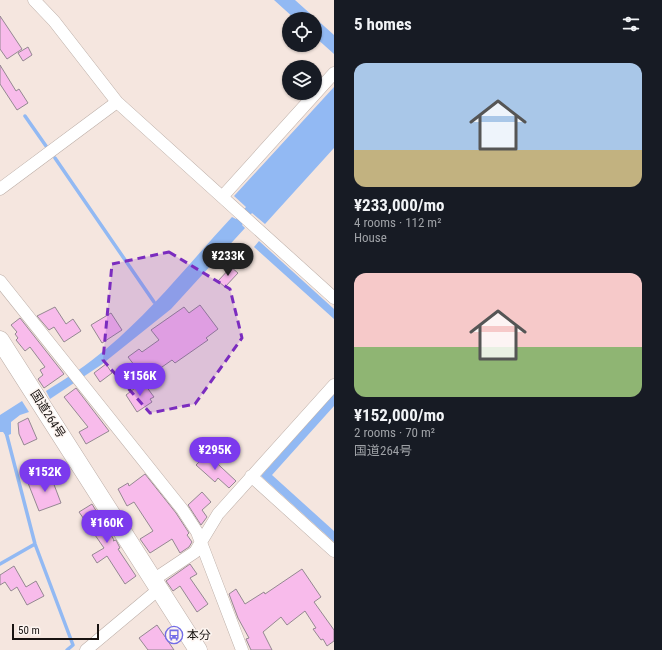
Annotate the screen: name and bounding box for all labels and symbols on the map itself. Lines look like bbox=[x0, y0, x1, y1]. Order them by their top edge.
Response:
pin: ¥233K bbox=[200, 243, 256, 277]
pin: ¥156K bbox=[112, 363, 168, 397]
street label: 国道264号 bbox=[28, 387, 68, 441]
pin: ¥295K bbox=[187, 437, 243, 471]
pin: ¥152K bbox=[17, 459, 73, 493]
pin: ¥160K bbox=[79, 510, 135, 544]
scale bar bbox=[12, 622, 99, 641]
bus stop icon: 本分 bbox=[164, 625, 184, 645]
place label: 本分 bbox=[187, 628, 211, 642]

